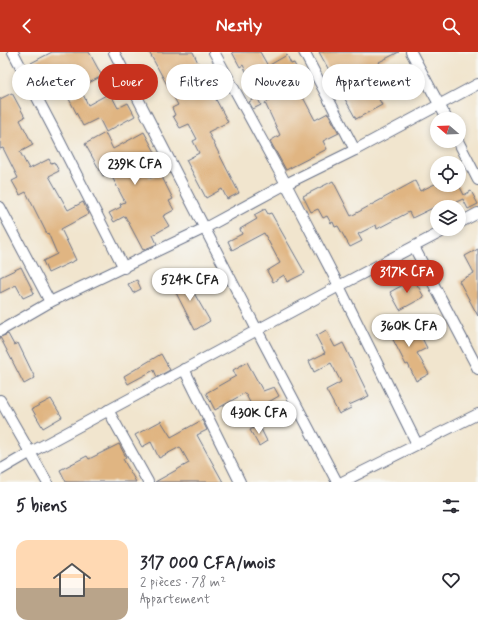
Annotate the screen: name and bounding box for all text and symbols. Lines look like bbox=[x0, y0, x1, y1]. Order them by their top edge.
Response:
text: Nestly bbox=[216, 14, 262, 38]
icon: back bbox=[16, 15, 38, 37]
icon: search bbox=[440, 15, 462, 37]
chip: Acheter bbox=[12, 64, 90, 100]
chip: Louer bbox=[98, 64, 158, 100]
chip: Filtres bbox=[166, 64, 233, 100]
chip: Nouveau bbox=[241, 64, 314, 100]
chip: Appartement bbox=[322, 64, 425, 100]
north arrow bbox=[430, 112, 466, 148]
map controls bbox=[430, 112, 466, 236]
pin: 239K CFA bbox=[94, 152, 176, 186]
text: 239K CFA bbox=[108, 156, 162, 173]
button: locate bbox=[430, 156, 466, 192]
button: layers bbox=[430, 200, 466, 236]
pin: 317K CFA bbox=[366, 260, 448, 294]
text: 317K CFA bbox=[380, 264, 434, 281]
pin: 524K CFA bbox=[149, 268, 231, 302]
text: 524K CFA bbox=[161, 272, 219, 289]
pin: 360K CFA bbox=[368, 314, 450, 348]
text: 360K CFA bbox=[381, 318, 437, 335]
pin: 430K CFA bbox=[218, 401, 300, 435]
text: 430K CFA bbox=[231, 405, 287, 422]
text: 5 biens bbox=[16, 495, 67, 517]
icon: filters bbox=[440, 495, 462, 517]
text: 317 000 CFA/mois bbox=[140, 552, 276, 574]
icon: home bbox=[48, 556, 96, 604]
icon: heart bbox=[440, 569, 462, 591]
text: 2 pièces · 78 m² bbox=[140, 574, 226, 591]
text: Appartement bbox=[140, 591, 210, 608]

